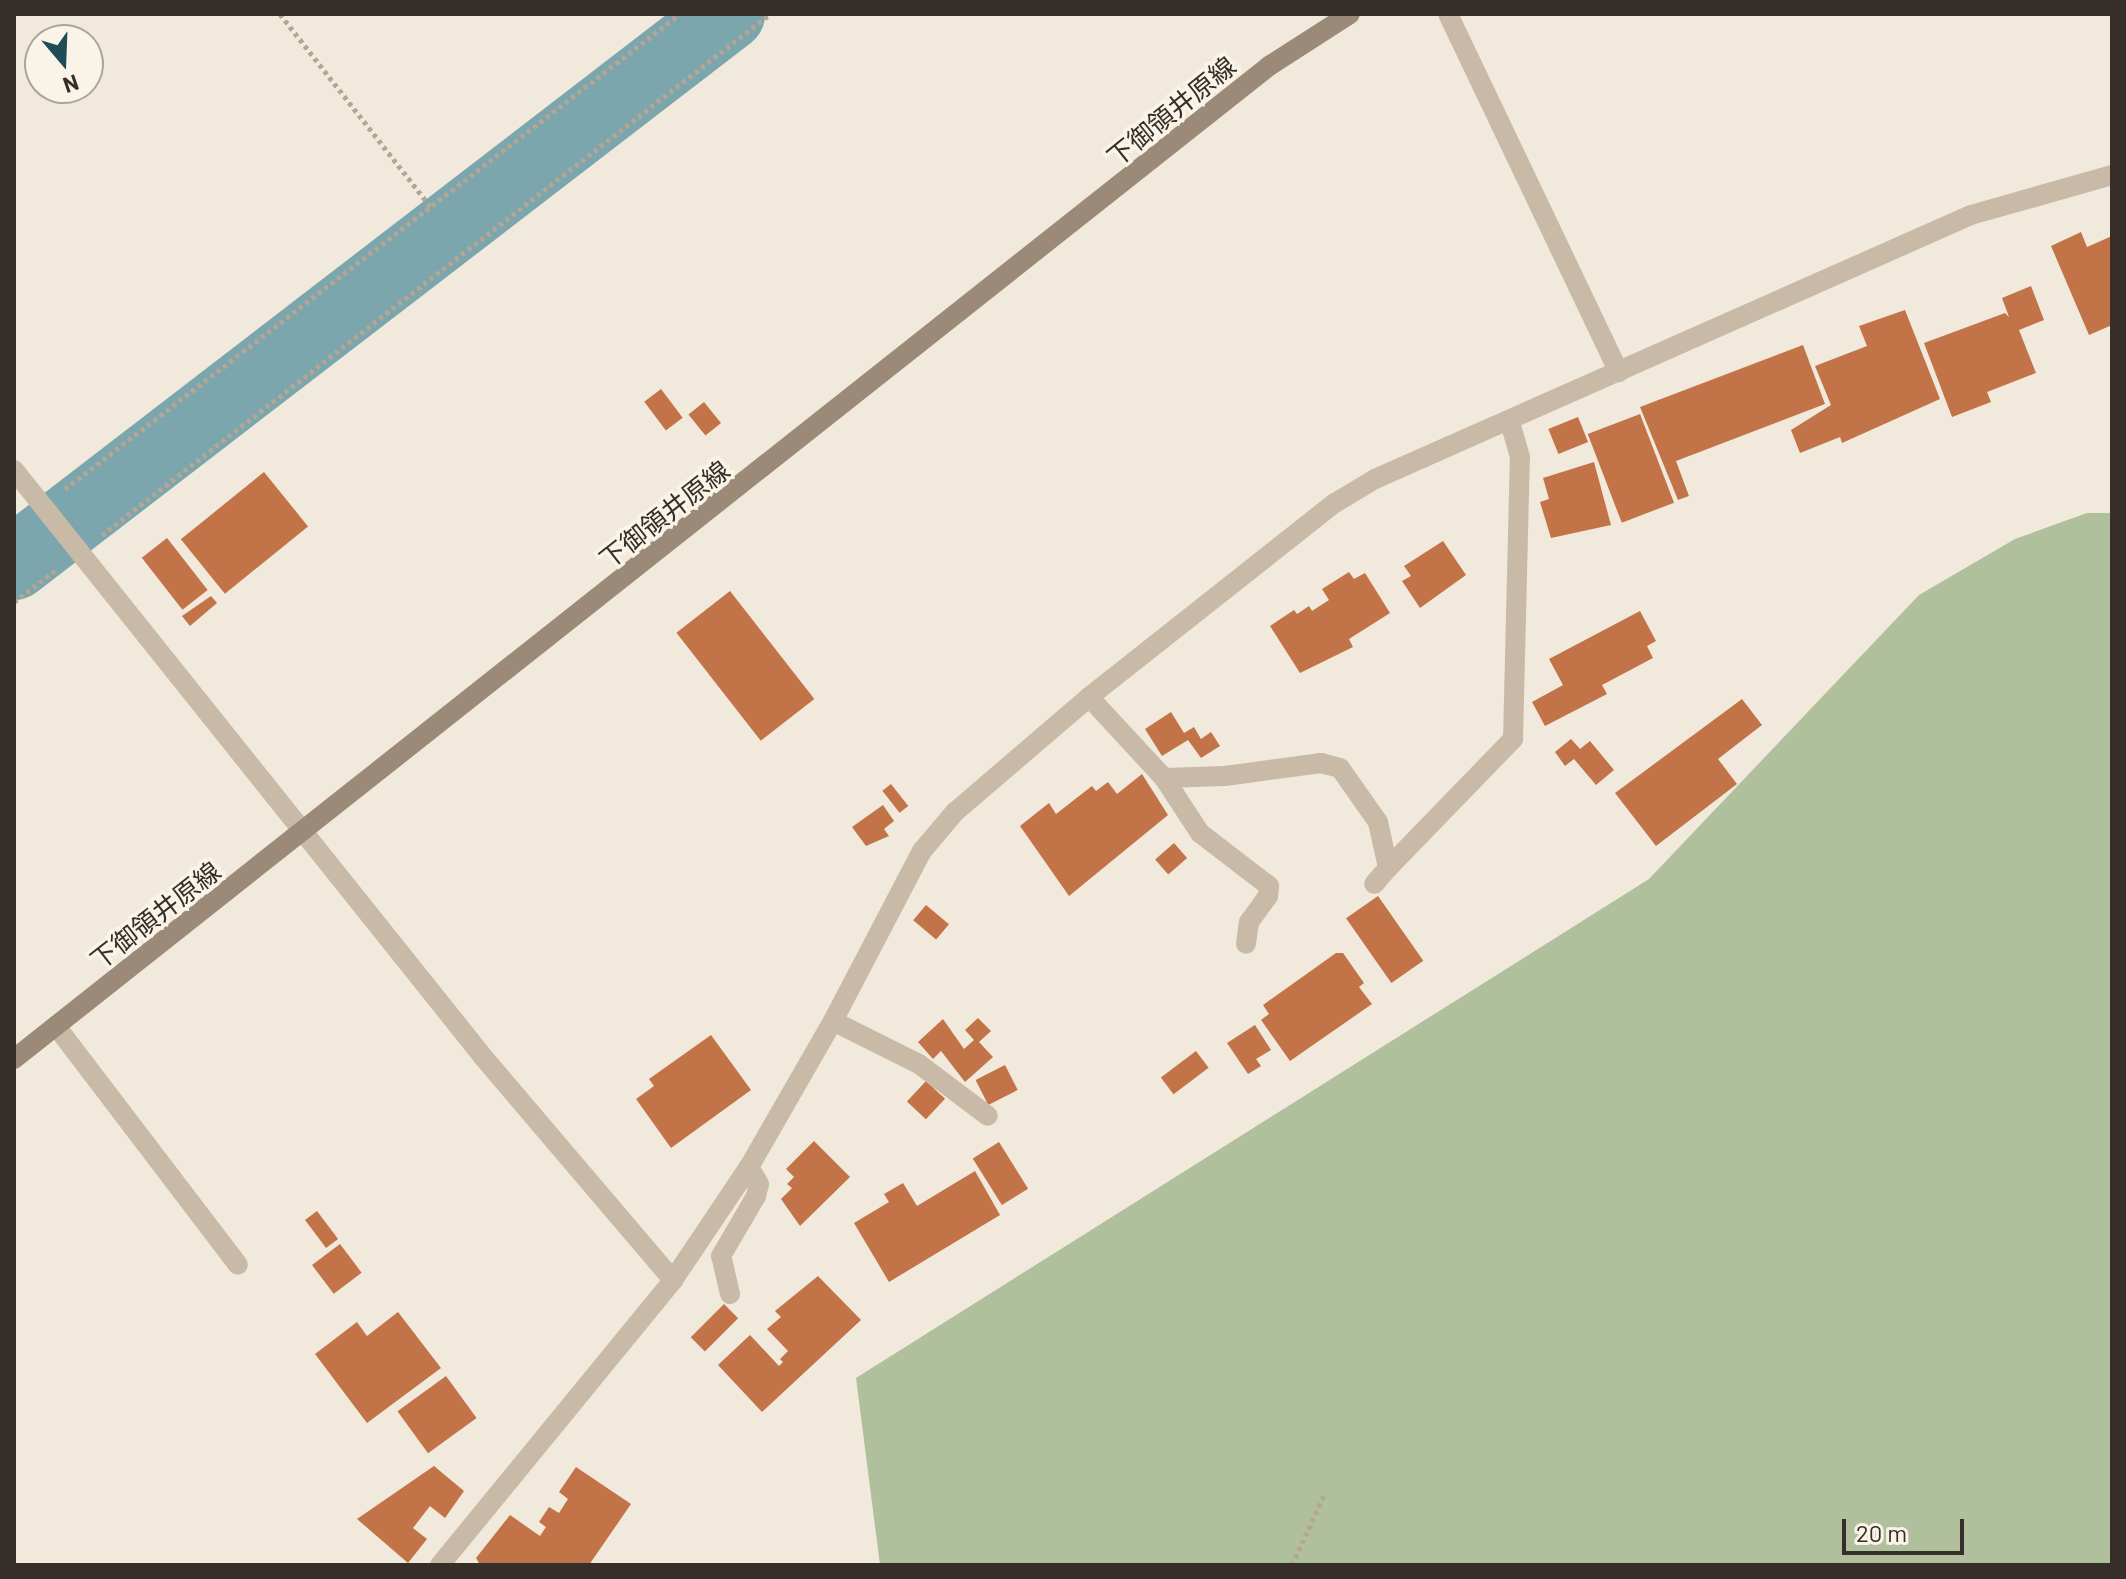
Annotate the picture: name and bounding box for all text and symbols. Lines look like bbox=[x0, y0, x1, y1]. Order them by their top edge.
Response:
north arrow bbox=[24, 24, 104, 104]
street label: 下御領井原線 bbox=[1101, 50, 1241, 172]
text: N bbox=[60, 70, 82, 99]
street label: 下御領井原線 bbox=[593, 454, 735, 574]
street label: 下御領井原線 bbox=[84, 855, 226, 975]
scale bar bbox=[1846, 1503, 1968, 1553]
text: 20 m bbox=[1856, 1518, 1907, 1547]

